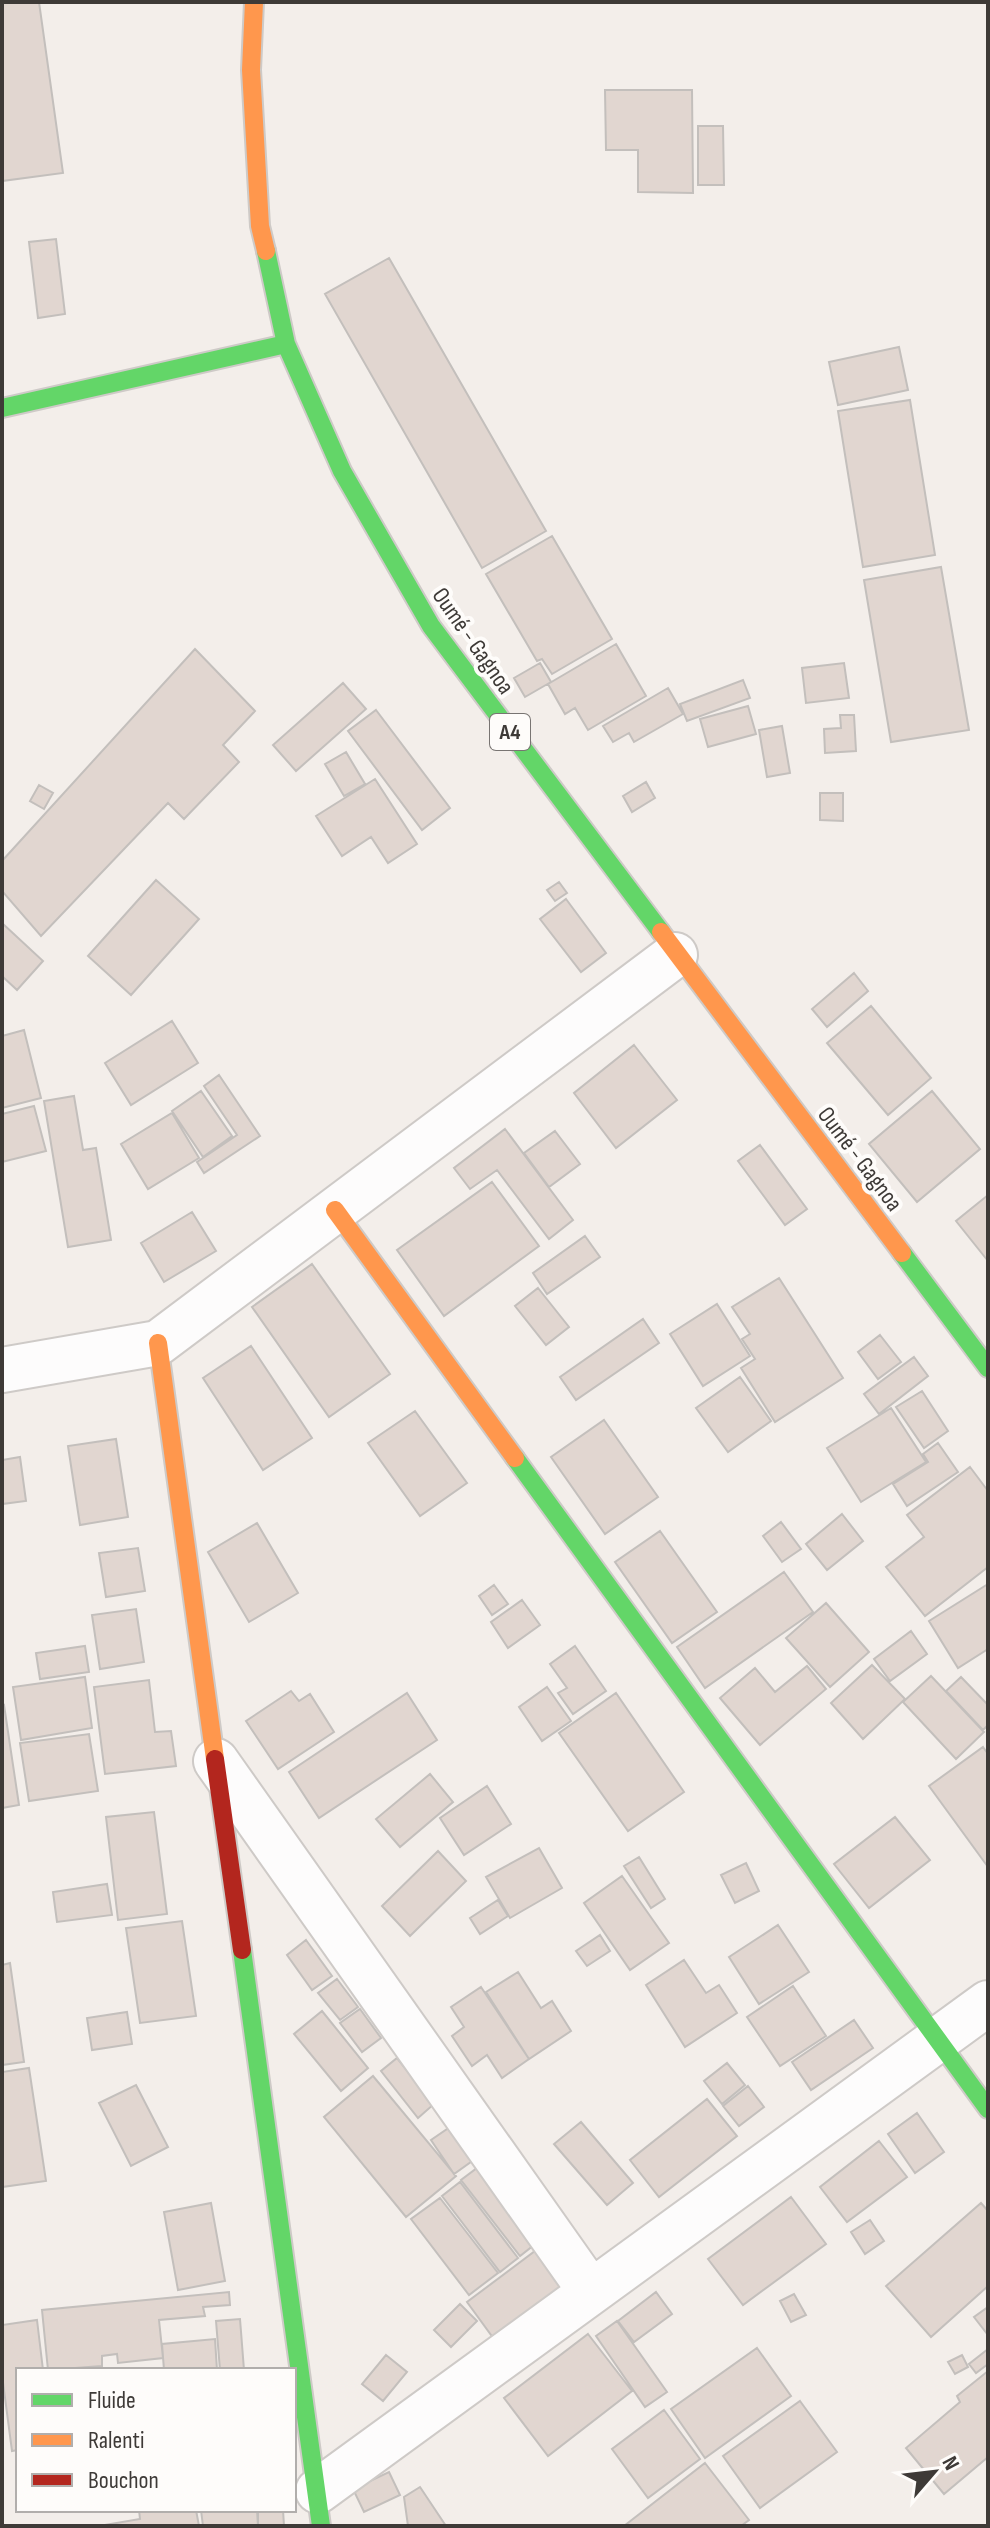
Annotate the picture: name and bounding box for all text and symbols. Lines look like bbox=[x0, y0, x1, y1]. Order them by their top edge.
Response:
street label: Oumé - Gagnoa bbox=[426, 582, 520, 700]
road number: A4 bbox=[490, 714, 530, 750]
street label: Oumé - Gagnoa bbox=[811, 1101, 909, 1217]
legend bbox=[16, 2368, 296, 2512]
text: Fluide bbox=[88, 2386, 136, 2415]
text: Ralenti bbox=[88, 2426, 144, 2455]
north arrow bbox=[894, 2432, 974, 2512]
text: N bbox=[936, 2452, 965, 2475]
text: Bouchon bbox=[88, 2466, 159, 2495]

